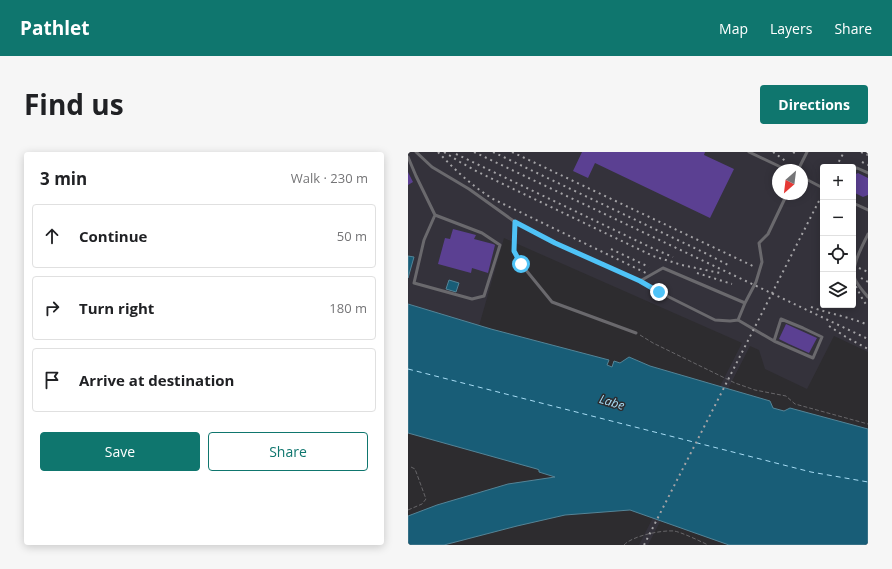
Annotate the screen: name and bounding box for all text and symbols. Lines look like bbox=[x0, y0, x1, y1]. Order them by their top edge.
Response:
text: Pathlet bbox=[20, 15, 89, 41]
text: Map bbox=[719, 19, 748, 38]
text: Layers bbox=[770, 19, 812, 38]
text: Share bbox=[834, 19, 872, 38]
text: Find us bbox=[24, 85, 124, 123]
button: Directions bbox=[760, 85, 868, 124]
north arrow bbox=[772, 164, 808, 200]
map controls bbox=[820, 164, 856, 308]
button: + bbox=[820, 164, 856, 200]
text: 3 min bbox=[40, 167, 87, 190]
text: Walk · 230 m bbox=[291, 169, 368, 187]
button: − bbox=[820, 200, 856, 236]
icon: ahead bbox=[41, 225, 63, 247]
text: Continue bbox=[79, 226, 147, 246]
text: 50 m bbox=[337, 227, 367, 245]
button: locate bbox=[820, 236, 856, 272]
route start bbox=[512, 255, 530, 273]
button: layers bbox=[820, 272, 856, 308]
route end bbox=[650, 283, 668, 301]
icon: right bbox=[41, 297, 63, 319]
text: Turn right bbox=[79, 298, 154, 318]
text: 180 m bbox=[329, 299, 367, 317]
icon: arrive bbox=[41, 369, 63, 391]
text: Arrive at destination bbox=[79, 370, 234, 390]
water label: Labe bbox=[597, 390, 627, 414]
button: Save bbox=[40, 432, 200, 471]
button: Share bbox=[208, 432, 368, 471]

